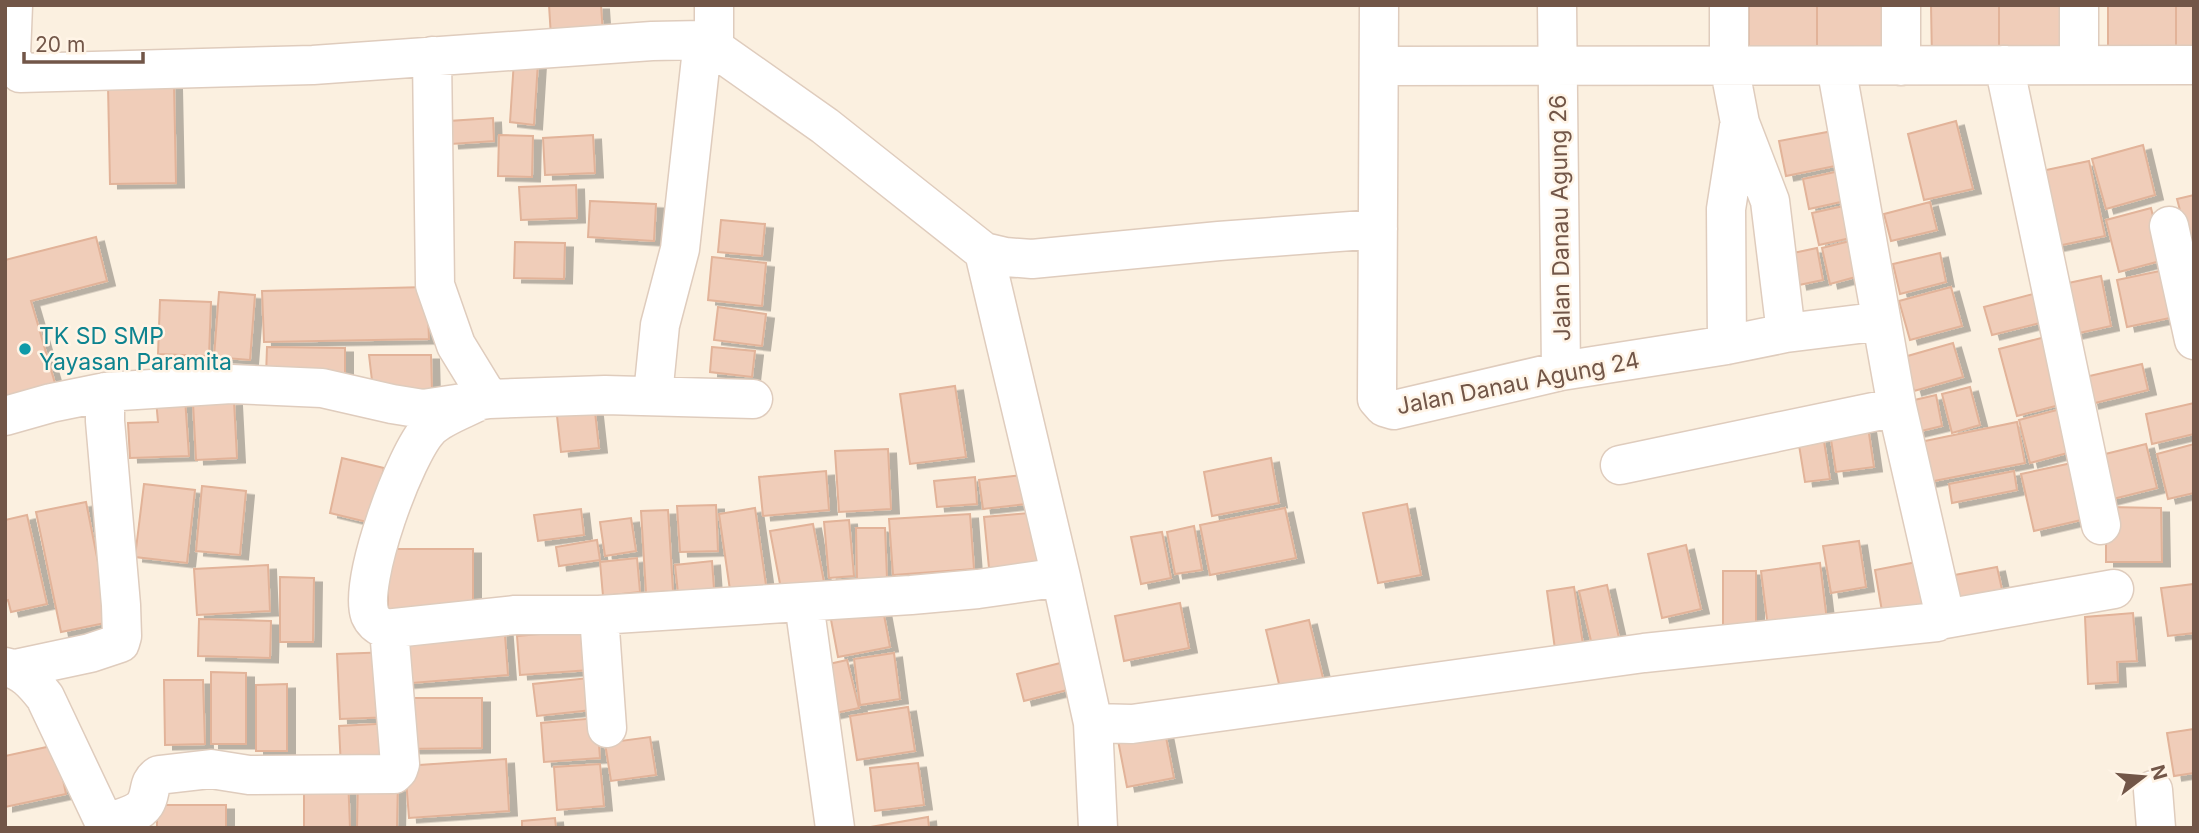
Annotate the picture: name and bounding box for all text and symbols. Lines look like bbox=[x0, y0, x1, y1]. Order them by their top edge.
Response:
scale bar bbox=[24, 21, 144, 65]
text: 20 m bbox=[35, 32, 85, 57]
street label: Jalan Danau Agung 26 bbox=[1544, 94, 1576, 342]
place label: TK SD SMP Yayasan Paramita bbox=[39, 322, 232, 376]
marker: TK SD SMP Yayasan Paramita bbox=[17, 341, 33, 357]
street label: Jalan Danau Agung 24 bbox=[1394, 346, 1642, 420]
north arrow bbox=[2108, 742, 2178, 812]
text: N bbox=[2146, 762, 2172, 783]

